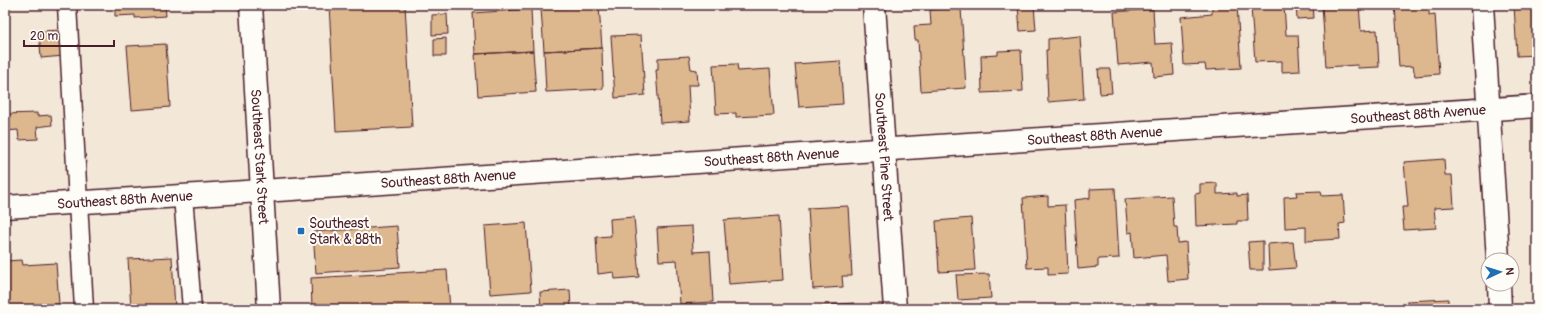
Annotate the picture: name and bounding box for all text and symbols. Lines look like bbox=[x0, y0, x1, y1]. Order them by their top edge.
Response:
scale bar bbox=[24, 22, 114, 48]
text: 20 m bbox=[30, 29, 59, 44]
street label: Southeast Stark Street bbox=[247, 89, 272, 225]
street label: Southeast Pine Street bbox=[872, 92, 897, 222]
street label: Southeast 88th Avenue bbox=[1350, 101, 1486, 127]
street label: Southeast 88th Avenue bbox=[1026, 122, 1163, 148]
street label: Southeast 88th Avenue bbox=[703, 144, 840, 170]
street label: Southeast 88th Avenue bbox=[380, 166, 517, 192]
street label: Southeast 88th Avenue bbox=[56, 187, 193, 212]
place label: Southeast Stark & 88th bbox=[309, 215, 381, 248]
marker: Southeast Stark & 88th bbox=[296, 226, 306, 236]
north arrow bbox=[1480, 252, 1520, 292]
text: N bbox=[1503, 267, 1516, 276]

